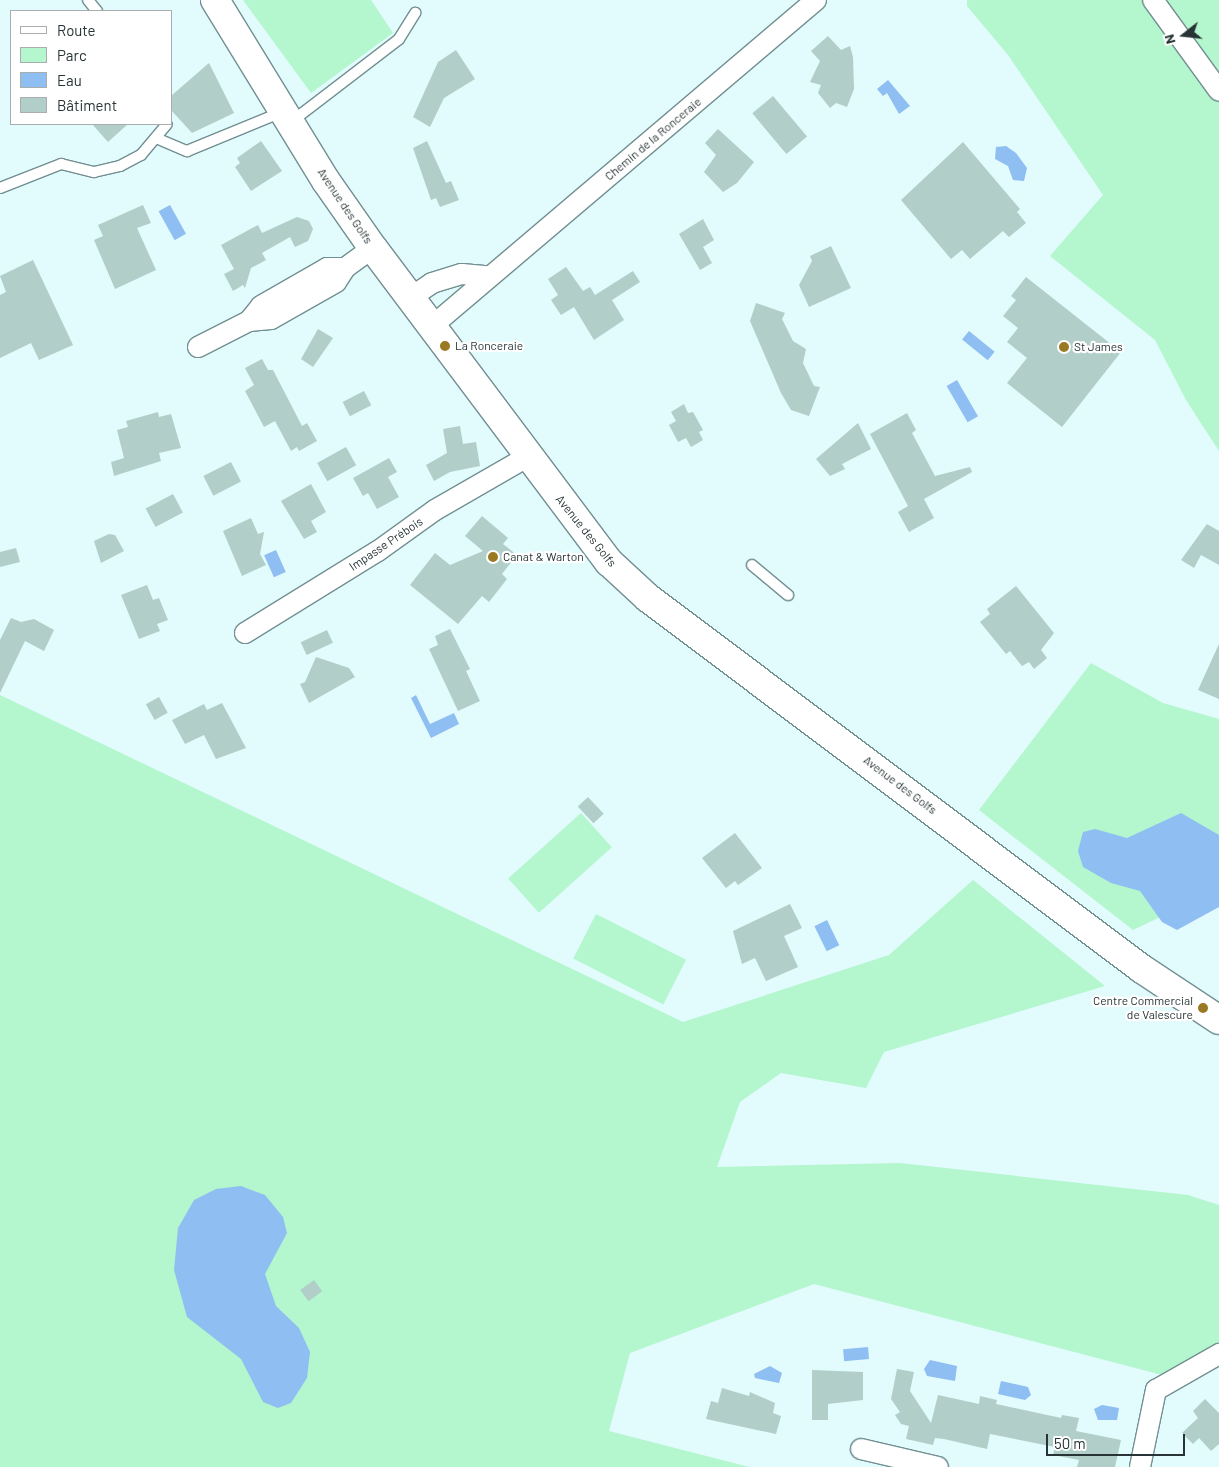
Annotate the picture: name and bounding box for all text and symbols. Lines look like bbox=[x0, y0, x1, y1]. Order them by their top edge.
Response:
legend bbox=[10, 10, 172, 125]
north arrow bbox=[1159, 10, 1209, 60]
text: Route bbox=[57, 21, 96, 39]
text: N bbox=[1160, 32, 1179, 46]
text: Parc bbox=[57, 46, 87, 64]
text: Eau bbox=[57, 71, 82, 89]
street label: Chemin de la Ronceraie bbox=[602, 94, 704, 184]
text: Bâtiment bbox=[57, 96, 117, 114]
street label: Avenue des Golfs bbox=[314, 165, 376, 247]
place label: La Ronceraie bbox=[455, 339, 523, 353]
marker: La Ronceraie bbox=[439, 340, 451, 352]
place label: St James bbox=[1074, 340, 1123, 354]
marker: St James bbox=[1058, 341, 1070, 353]
street label: Avenue des Golfs bbox=[553, 492, 619, 570]
street label: Impasse Prébois bbox=[346, 514, 426, 574]
place label: Canat & Warton bbox=[503, 550, 584, 564]
marker: Canat & Warton bbox=[487, 551, 499, 563]
street label: Avenue des Golfs bbox=[861, 753, 939, 817]
place label: Centre Commercial de Valescure bbox=[1093, 994, 1193, 1022]
marker: Centre Commercial de Valescure bbox=[1197, 1002, 1209, 1014]
scale bar bbox=[1049, 1424, 1188, 1456]
text: 50 m bbox=[1054, 1434, 1086, 1452]

